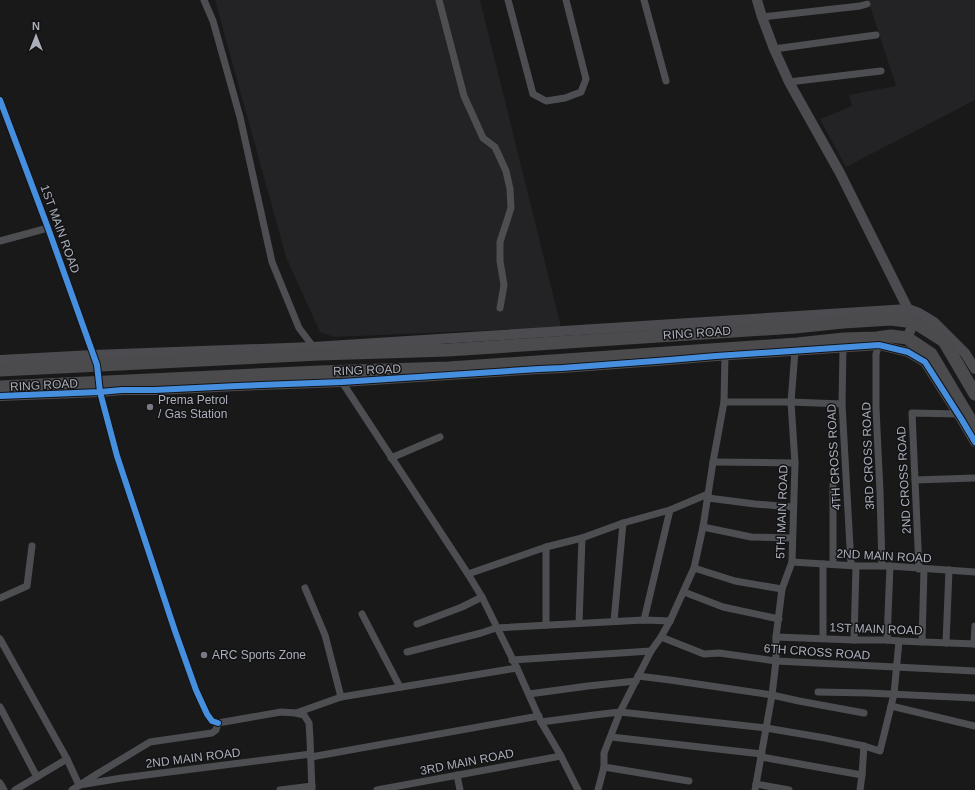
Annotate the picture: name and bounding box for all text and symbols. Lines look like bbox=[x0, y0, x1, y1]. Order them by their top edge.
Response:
north arrow bbox=[16, 16, 56, 56]
text: N bbox=[32, 20, 40, 32]
street label: 1ST MAIN ROAD bbox=[37, 183, 83, 275]
street label: RING ROAD bbox=[663, 324, 732, 342]
street label: RING ROAD bbox=[333, 362, 402, 378]
street label: RING ROAD bbox=[10, 376, 79, 394]
place label: Prema Petrol / Gas Station bbox=[158, 393, 228, 421]
street label: 3RD CROSS ROAD bbox=[859, 401, 877, 510]
marker: Prema Petrol / Gas Station bbox=[145, 402, 155, 412]
street label: 4TH CROSS ROAD bbox=[824, 403, 844, 511]
street label: 2ND CROSS ROAD bbox=[894, 425, 914, 534]
street label: 5TH MAIN ROAD bbox=[773, 464, 791, 559]
street label: 2ND MAIN ROAD bbox=[836, 547, 932, 566]
street label: 1ST MAIN ROAD bbox=[829, 620, 923, 638]
street label: 6TH CROSS ROAD bbox=[763, 641, 871, 663]
place label: ARC Sports Zone bbox=[212, 648, 306, 662]
marker: ARC Sports Zone bbox=[199, 650, 209, 660]
street label: 2ND MAIN ROAD bbox=[145, 745, 242, 771]
street label: 3RD MAIN ROAD bbox=[419, 746, 515, 778]

